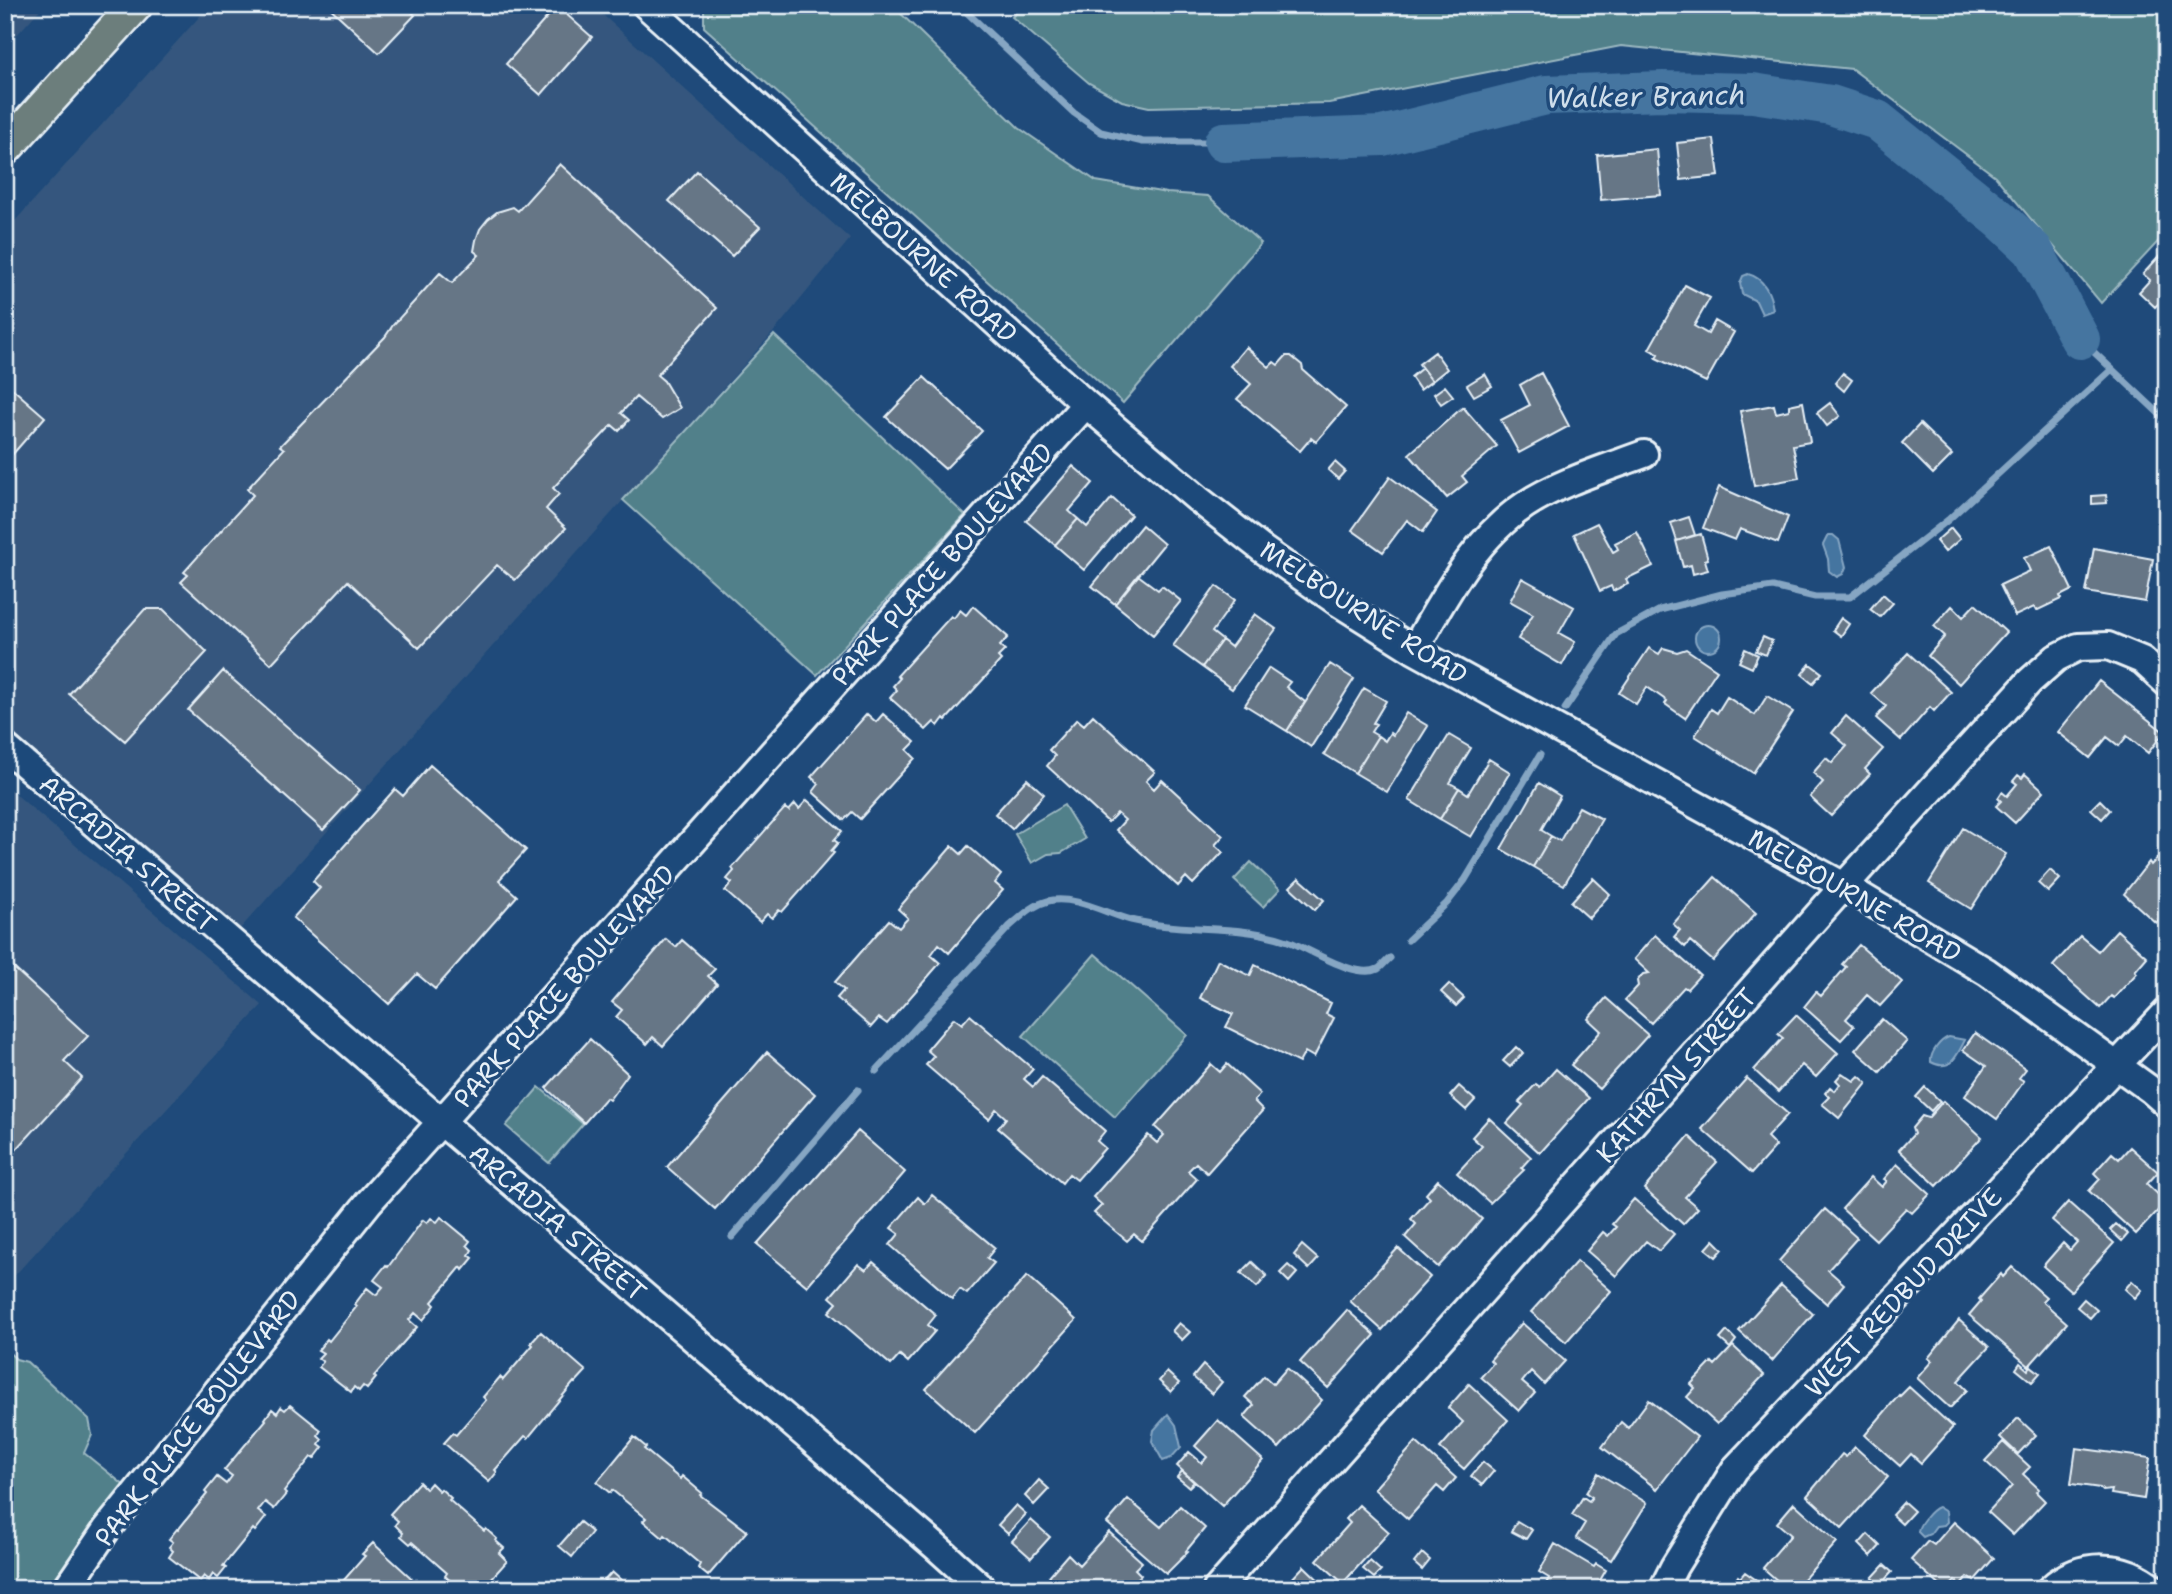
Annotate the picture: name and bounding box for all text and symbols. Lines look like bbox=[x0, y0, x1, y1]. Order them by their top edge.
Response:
water label: Walker Branch bbox=[1546, 75, 1746, 117]
street label: MELBOURNE ROAD bbox=[823, 164, 1025, 350]
street label: PARK PLACE BOULEVARD bbox=[823, 435, 1061, 693]
street label: MELBOURNE ROAD bbox=[1254, 532, 1474, 692]
street label: ARCADIA STREET bbox=[32, 766, 224, 940]
street label: MELBOURNE ROAD bbox=[1742, 820, 1968, 970]
street label: PARK PLACE BOULEVARD bbox=[445, 857, 683, 1115]
street label: KATHRYN STREET bbox=[1588, 980, 1764, 1170]
street label: ARCADIA STREET bbox=[462, 1135, 654, 1309]
street label: WEST REDBUD DRIVE bbox=[1797, 1180, 2009, 1404]
street label: PARK PLACE BOULEVARD bbox=[86, 1283, 308, 1553]

